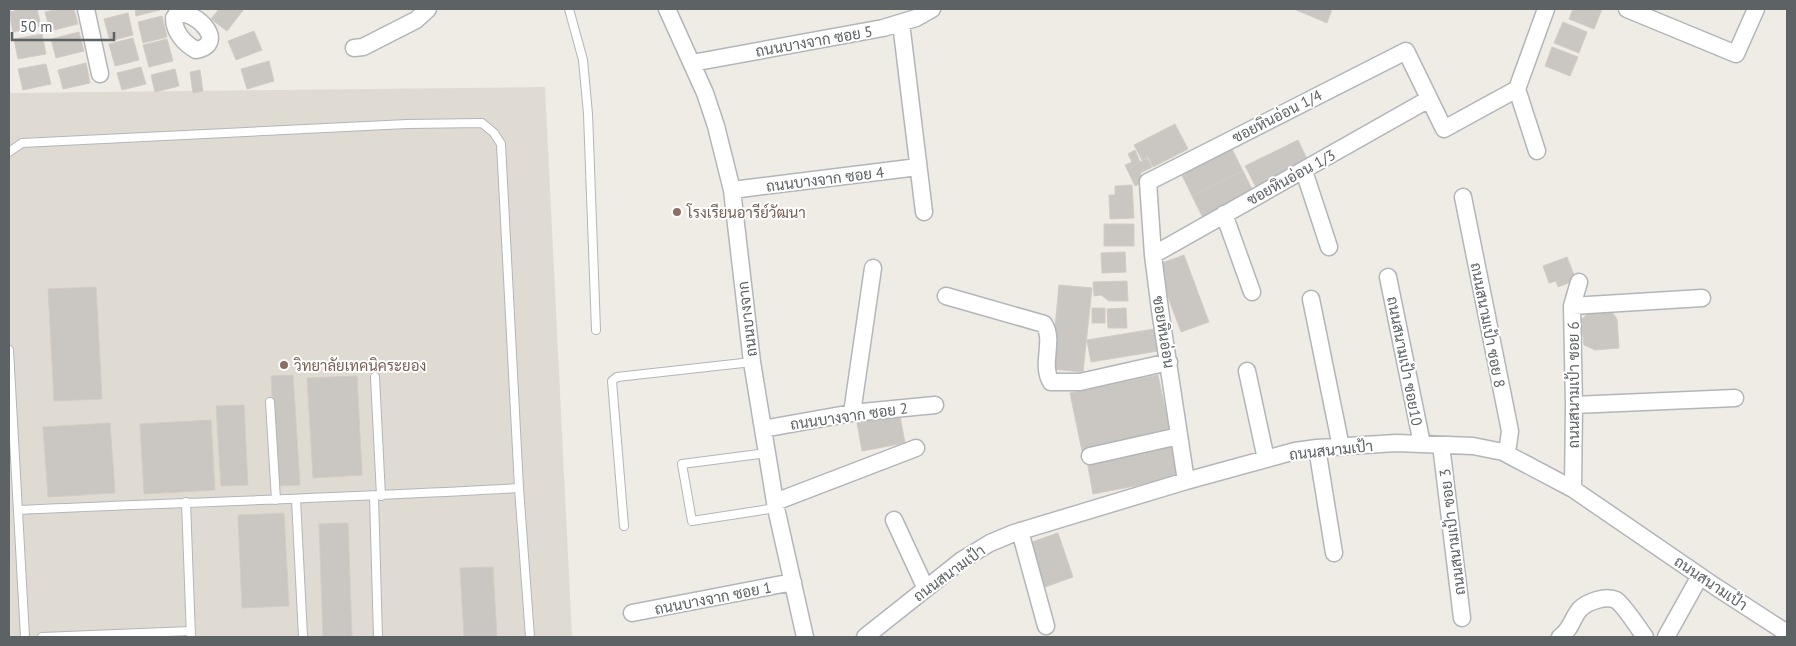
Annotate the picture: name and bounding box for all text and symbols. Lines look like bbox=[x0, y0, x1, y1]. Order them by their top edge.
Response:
scale bar bbox=[12, 10, 115, 42]
text: 50 m bbox=[20, 17, 53, 36]
street label: ถนนบางจาก ซอย 5 bbox=[754, 21, 874, 61]
street label: ซอยหินอ่อน 1/4 bbox=[1229, 85, 1325, 147]
street label: ซอยหินอ่อน 1/3 bbox=[1243, 145, 1339, 209]
street label: ถนนบางจาก ซอย 4 bbox=[765, 162, 885, 196]
place label: โรงเรียนอารีย์วัฒนา bbox=[686, 203, 806, 222]
marker: โรงเรียนอารีย์วัฒนา bbox=[671, 206, 683, 218]
street label: ถนนสนามเป้า ซอย 8 bbox=[1467, 261, 1509, 389]
street label: ถนนบางจาก bbox=[733, 280, 761, 358]
street label: ซอยหินอ่อน bbox=[1149, 295, 1179, 369]
street label: ถนนสนามเป้า ซอย10 bbox=[1383, 295, 1427, 427]
street label: ถนนสนามเป้า ซอย 6 bbox=[1564, 321, 1583, 449]
place label: วิทยาลัยเทคนิคระยอง bbox=[294, 356, 426, 375]
marker: วิทยาลัยเทคนิคระยอง bbox=[278, 359, 290, 371]
street label: ถนนบางจาก ซอย 2 bbox=[789, 398, 909, 434]
street label: ถนนสนามเป้า bbox=[1288, 436, 1374, 464]
street label: ถนนสนามเป้า ซอย 3 bbox=[1435, 468, 1469, 596]
street label: ถนนสนามเป้า bbox=[909, 541, 989, 605]
street label: ถนนสนามเป้า bbox=[1671, 552, 1751, 614]
street label: ถนนบางจาก ซอย 1 bbox=[653, 577, 773, 619]

